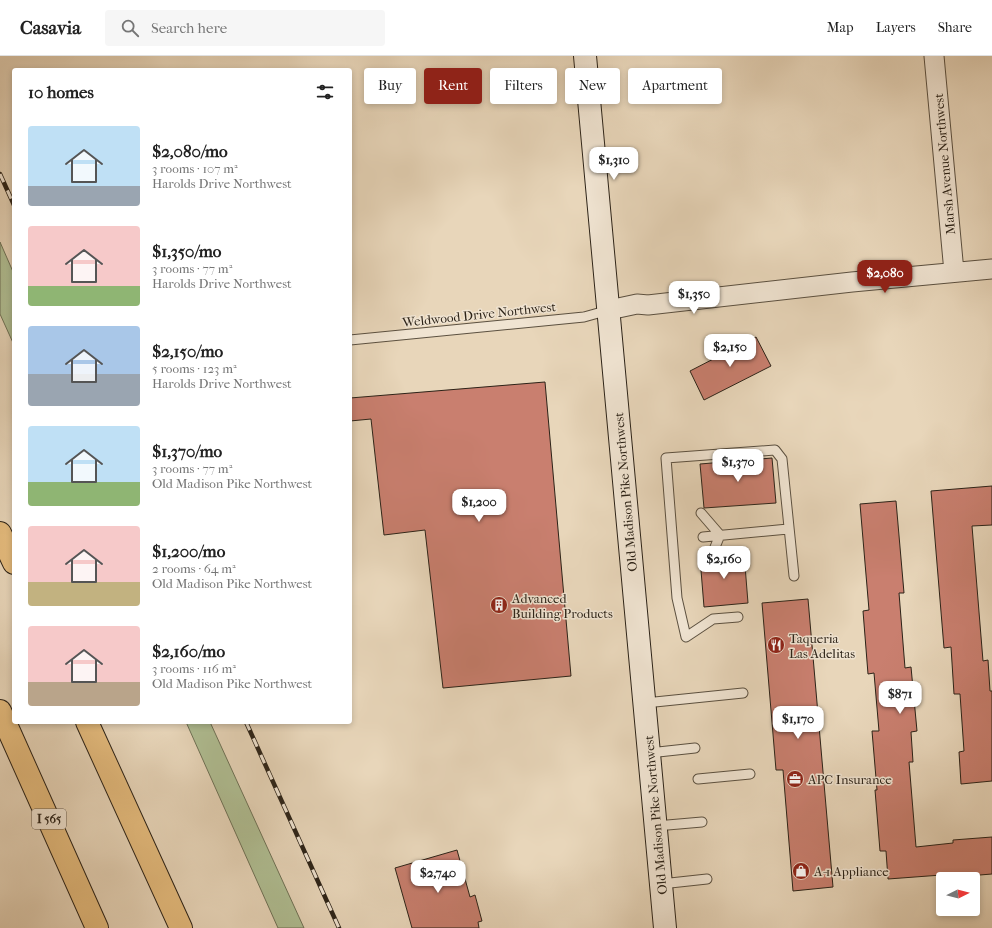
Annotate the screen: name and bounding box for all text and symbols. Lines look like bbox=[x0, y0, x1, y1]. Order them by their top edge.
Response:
search box bbox=[105, 10, 385, 46]
text: Casavia bbox=[20, 17, 81, 39]
icon: search bbox=[119, 17, 141, 39]
text: Search here bbox=[151, 19, 227, 37]
text: Map bbox=[827, 19, 854, 36]
text: Layers bbox=[876, 19, 916, 36]
text: Share bbox=[938, 19, 972, 36]
chip: Buy bbox=[364, 68, 416, 104]
chip: Rent bbox=[424, 68, 482, 104]
chip: Filters bbox=[490, 68, 557, 104]
chip: New bbox=[565, 68, 620, 104]
chip: Apartment bbox=[628, 68, 722, 104]
icon: filters bbox=[314, 81, 336, 103]
text: 10 homes bbox=[28, 82, 94, 102]
street label: Marsh Avenue Northwest bbox=[931, 92, 958, 235]
text: $2,080/mo bbox=[152, 141, 228, 161]
icon: home bbox=[60, 142, 108, 190]
pin: $1,310 bbox=[581, 147, 647, 181]
text: $1,310 bbox=[598, 152, 630, 167]
text: 3 rooms · 107 m² bbox=[152, 161, 238, 176]
text: Harolds Drive Northwest bbox=[152, 176, 292, 191]
text: $1,350/mo bbox=[152, 241, 221, 261]
icon: home bbox=[60, 242, 108, 290]
pin: $2,080 bbox=[852, 260, 918, 294]
text: 3 rooms · 77 m² bbox=[152, 261, 232, 276]
text: $2,080 bbox=[866, 265, 904, 280]
text: Harolds Drive Northwest bbox=[152, 276, 292, 291]
pin: $1,350 bbox=[661, 281, 727, 315]
text: $1,350 bbox=[678, 286, 710, 301]
street label: Weldwood Drive Northwest bbox=[400, 299, 557, 330]
pin: $2,150 bbox=[697, 334, 763, 368]
text: $2,150 bbox=[713, 339, 747, 354]
text: $2,150/mo bbox=[152, 341, 223, 361]
icon: home bbox=[60, 342, 108, 390]
text: 5 rooms · 123 m² bbox=[152, 361, 237, 376]
text: Harolds Drive Northwest bbox=[152, 376, 292, 391]
street label: Old Madison Pike Northwest bbox=[611, 411, 640, 572]
text: $1,370/mo bbox=[152, 441, 222, 461]
icon: home bbox=[60, 442, 108, 490]
pin: $1,370 bbox=[705, 449, 771, 483]
text: $1,370 bbox=[721, 454, 755, 469]
text: 3 rooms · 77 m² bbox=[152, 461, 232, 476]
text: Old Madison Pike Northwest bbox=[152, 476, 312, 491]
pin: $1,200 bbox=[446, 489, 512, 523]
text: $1,200 bbox=[461, 494, 497, 509]
text: $1,200/mo bbox=[152, 541, 225, 561]
icon: home bbox=[60, 542, 108, 590]
pin: $2,160 bbox=[691, 546, 757, 580]
text: $2,160 bbox=[706, 551, 742, 566]
text: 2 rooms · 64 m² bbox=[152, 561, 236, 576]
text: Old Madison Pike Northwest bbox=[152, 576, 312, 591]
place label: Advanced Building Products bbox=[511, 591, 613, 621]
building icon: Advanced Building Products bbox=[489, 595, 509, 615]
place label: Taqueria Las Adelitas bbox=[789, 631, 855, 661]
restaurant icon: Taqueria Las Adelitas bbox=[766, 635, 786, 655]
text: $2,160/mo bbox=[152, 641, 225, 661]
icon: home bbox=[60, 642, 108, 690]
text: 3 rooms · 116 m² bbox=[152, 661, 236, 676]
text: Old Madison Pike Northwest bbox=[152, 676, 312, 691]
pin: $871 bbox=[876, 681, 924, 715]
text: $871 bbox=[888, 686, 912, 701]
pin: $1,170 bbox=[765, 706, 831, 740]
text: $1,170 bbox=[782, 711, 814, 726]
street label: Old Madison Pike Northwest bbox=[641, 734, 670, 895]
office icon: APC Insurance bbox=[785, 769, 805, 789]
place label: APC Insurance bbox=[807, 772, 892, 787]
road number: I 565 bbox=[32, 809, 66, 829]
pin: $2,740 bbox=[405, 860, 471, 894]
shop icon: A-1 Appliance bbox=[791, 861, 811, 881]
place label: A-1 Appliance bbox=[813, 864, 889, 879]
text: $2,740 bbox=[420, 865, 456, 880]
north arrow bbox=[936, 872, 980, 916]
map controls bbox=[936, 872, 980, 916]

